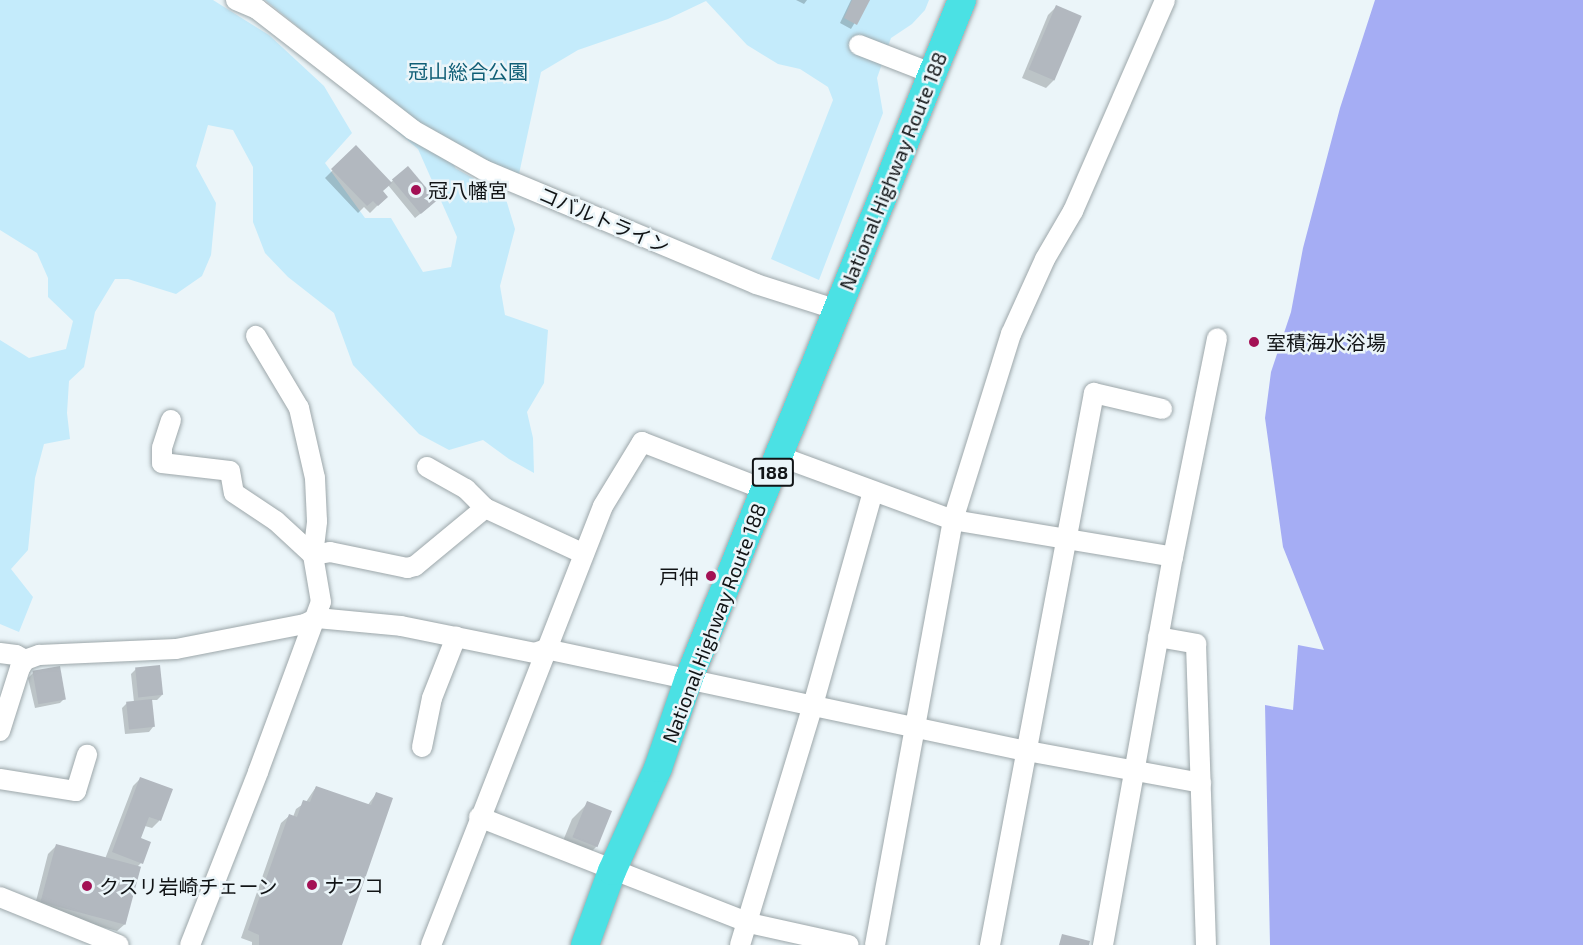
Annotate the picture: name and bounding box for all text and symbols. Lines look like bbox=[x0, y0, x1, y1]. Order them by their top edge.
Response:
street label: National Highway Route 188 bbox=[834, 48, 952, 294]
park label: 冠山総合公園 bbox=[408, 59, 528, 83]
place label: 冠八幡宮 bbox=[428, 178, 508, 202]
street label: コバルトライン bbox=[535, 182, 673, 258]
marker: 冠八幡宮 bbox=[409, 183, 423, 197]
place label: 室積海水浴場 bbox=[1266, 330, 1386, 354]
marker: 室積海水浴場 bbox=[1247, 335, 1261, 349]
road number: 188 bbox=[750, 457, 796, 487]
street label: National Highway Route 188 bbox=[657, 499, 771, 747]
place label: 戸仲 bbox=[659, 564, 699, 588]
marker: 戸仲 bbox=[704, 569, 718, 583]
place label: ナフコ bbox=[324, 873, 384, 897]
place label: クスリ岩崎チェーン bbox=[99, 874, 279, 898]
marker: ナフコ bbox=[305, 878, 319, 892]
marker: クスリ岩崎チェーン bbox=[80, 879, 94, 893]

